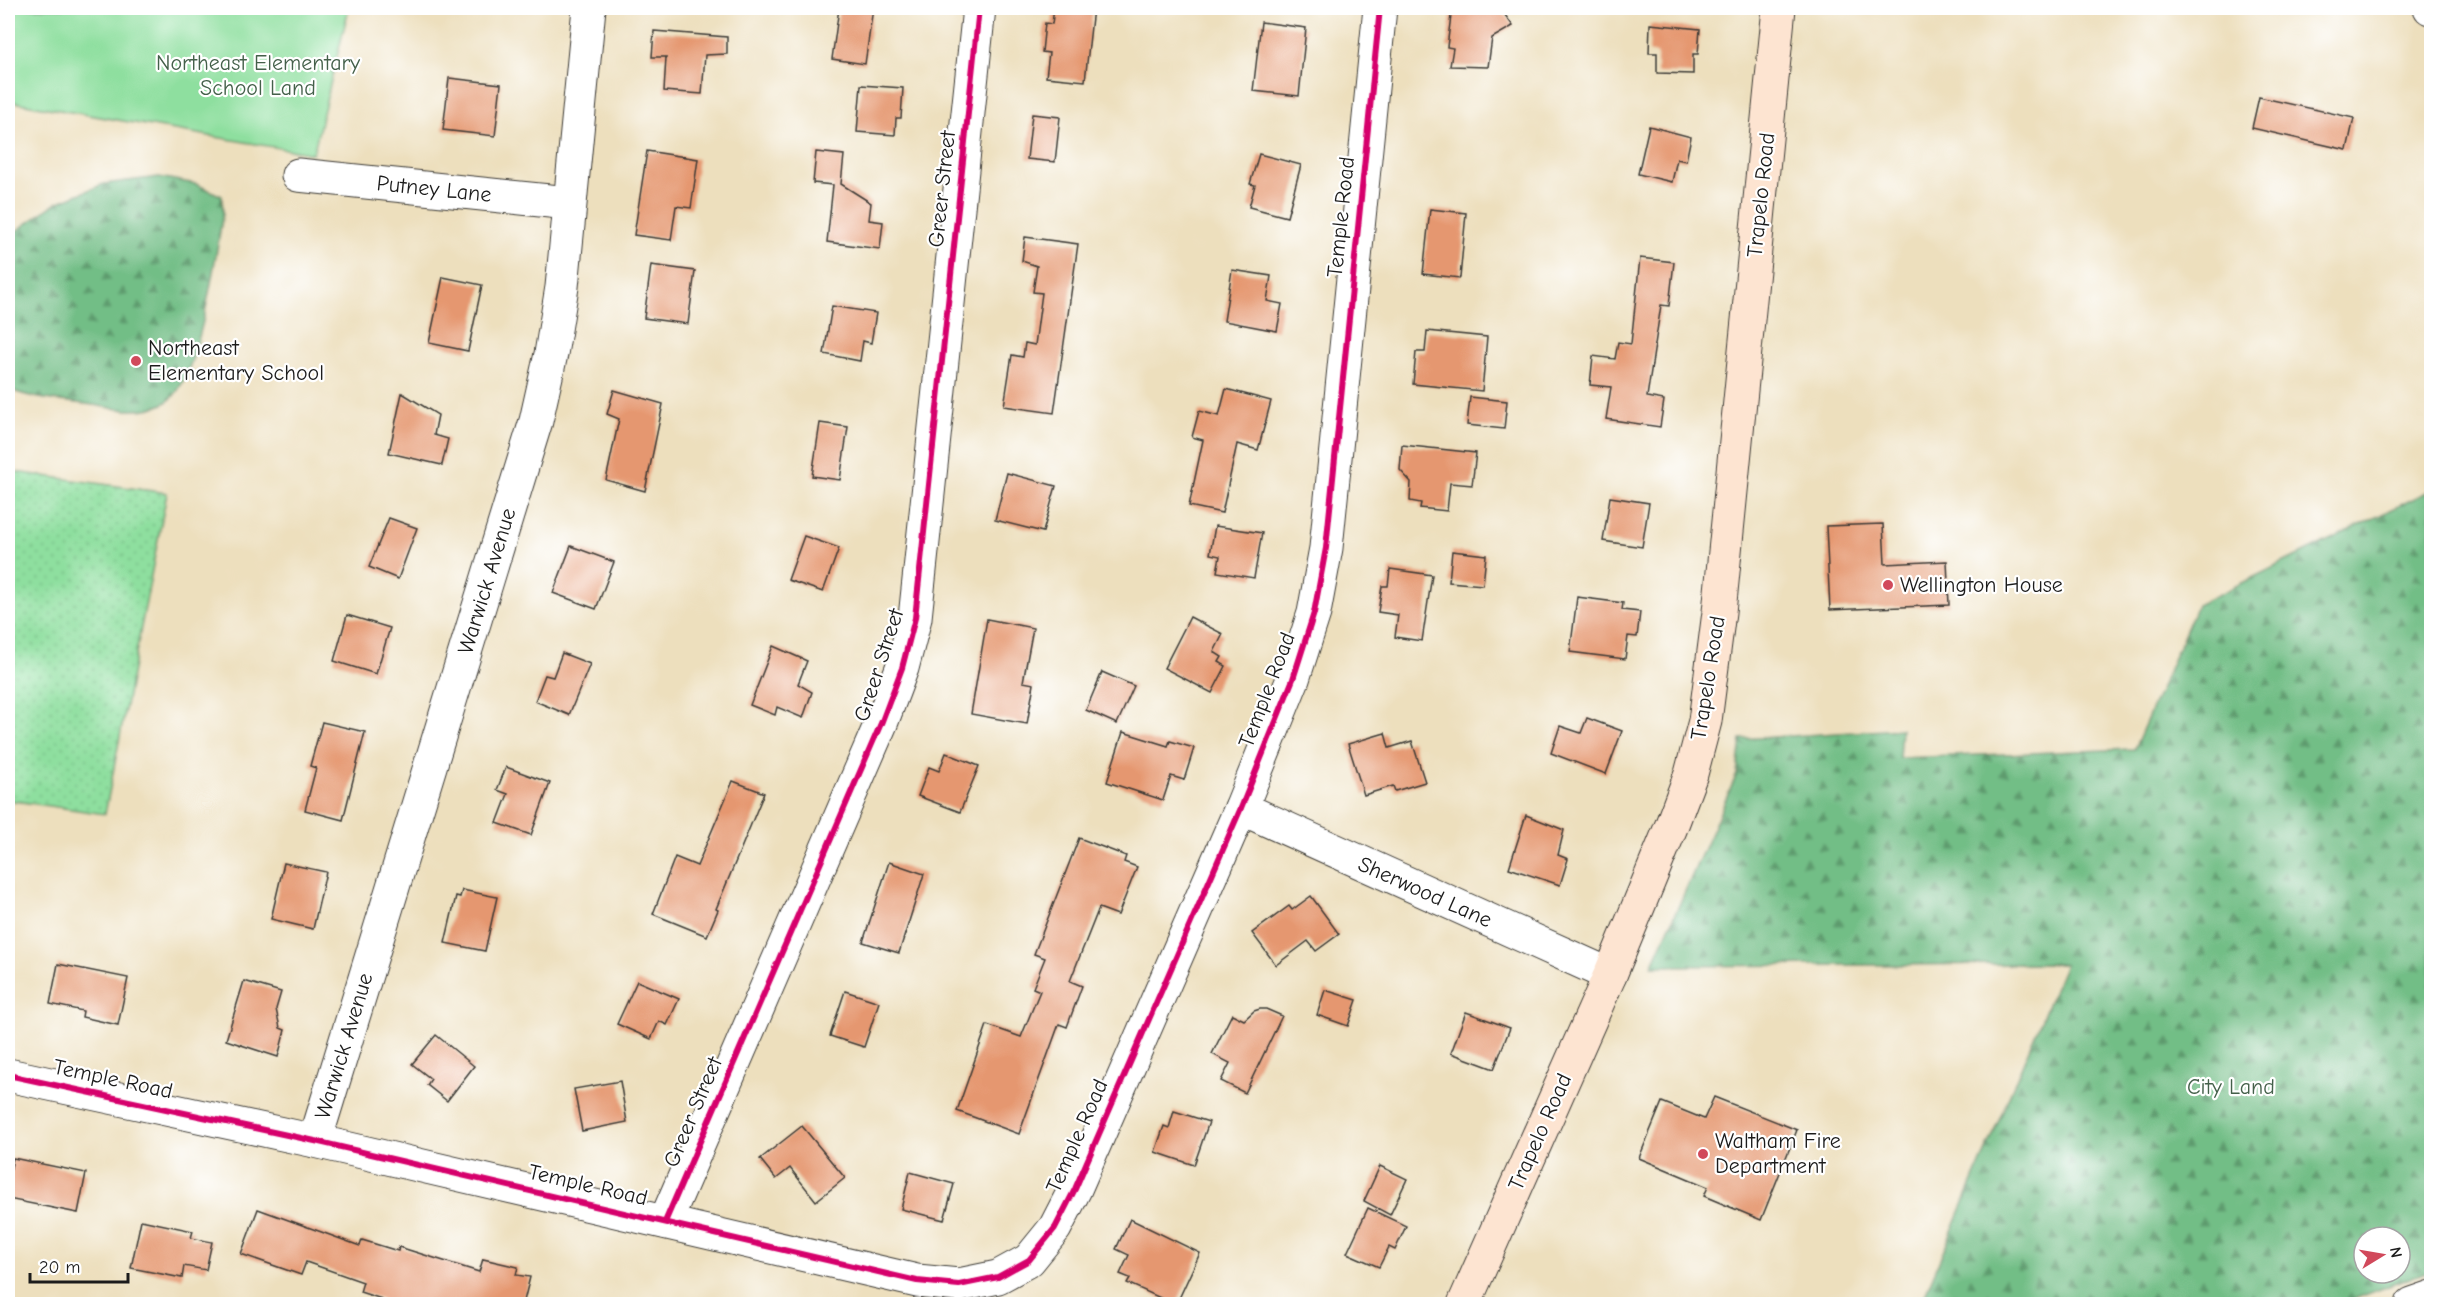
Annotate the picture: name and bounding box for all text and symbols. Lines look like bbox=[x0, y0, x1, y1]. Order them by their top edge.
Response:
park label: Northeast Elementary School Land bbox=[156, 50, 360, 101]
street label: Greer Street bbox=[923, 129, 961, 249]
street label: Trapelo Road bbox=[1742, 131, 1780, 259]
street label: Temple Road bbox=[1322, 155, 1360, 279]
street label: Putney Lane bbox=[375, 170, 493, 208]
place label: Northeast Elementary School bbox=[148, 335, 324, 386]
marker: Northeast Elementary School bbox=[129, 354, 143, 368]
street label: Warwick Avenue bbox=[452, 505, 522, 657]
place label: Wellington House bbox=[1900, 572, 2063, 598]
marker: Wellington House bbox=[1881, 578, 1895, 592]
street label: Greer Street bbox=[849, 605, 910, 725]
street label: Trapelo Road bbox=[1685, 614, 1731, 742]
street label: Temple Road bbox=[1233, 629, 1301, 751]
street label: Sherwood Lane bbox=[1354, 851, 1496, 933]
street label: Warwick Avenue bbox=[309, 970, 379, 1122]
street label: Greer Street bbox=[658, 1052, 728, 1171]
street label: Temple Road bbox=[51, 1054, 175, 1104]
street label: Trapelo Road bbox=[1503, 1070, 1577, 1194]
park label: City Land bbox=[2187, 1074, 2275, 1100]
street label: Temple Road bbox=[1040, 1075, 1114, 1197]
place label: Waltham Fire Department bbox=[1715, 1128, 1841, 1179]
marker: Waltham Fire Department bbox=[1696, 1147, 1710, 1161]
street label: Temple Road bbox=[526, 1159, 650, 1211]
north arrow bbox=[2352, 1225, 2412, 1285]
text: N bbox=[2386, 1245, 2406, 1259]
scale bar bbox=[30, 1246, 128, 1284]
text: 20 m bbox=[39, 1257, 80, 1278]

